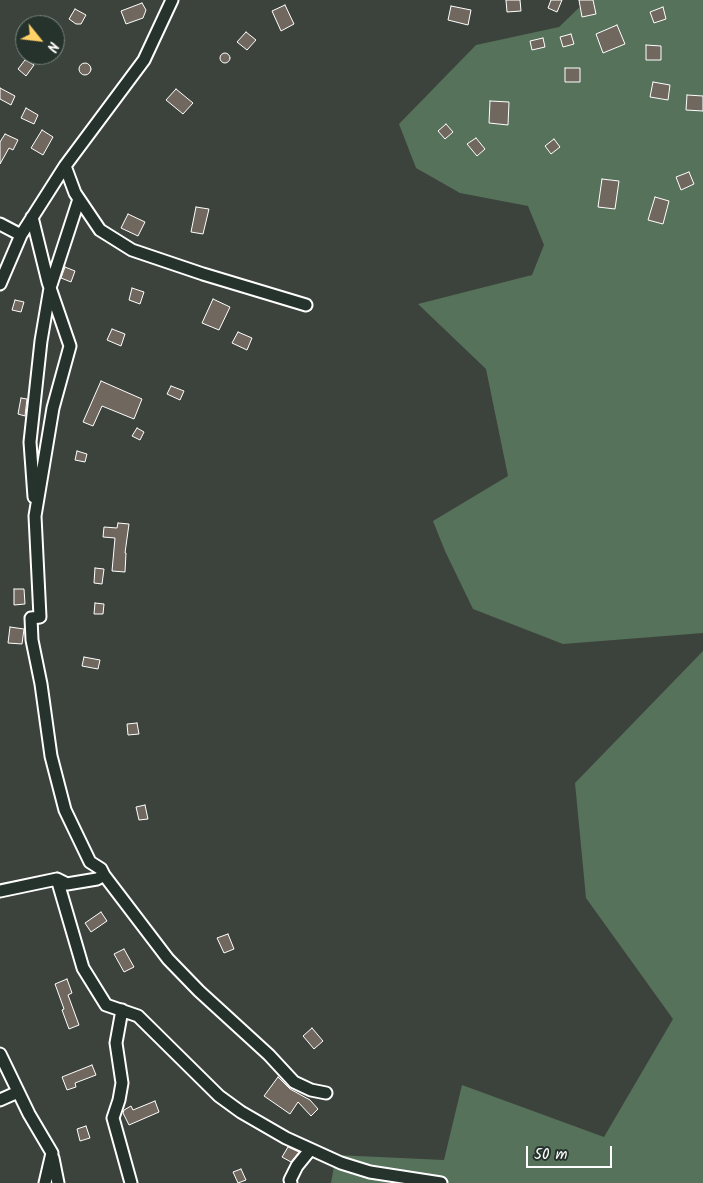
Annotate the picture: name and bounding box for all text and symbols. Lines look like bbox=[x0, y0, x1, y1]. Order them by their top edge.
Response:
north arrow bbox=[15, 15, 65, 65]
text: N bbox=[40, 38, 64, 56]
scale bar bbox=[528, 1136, 614, 1168]
text: 50 m bbox=[534, 1143, 568, 1167]

